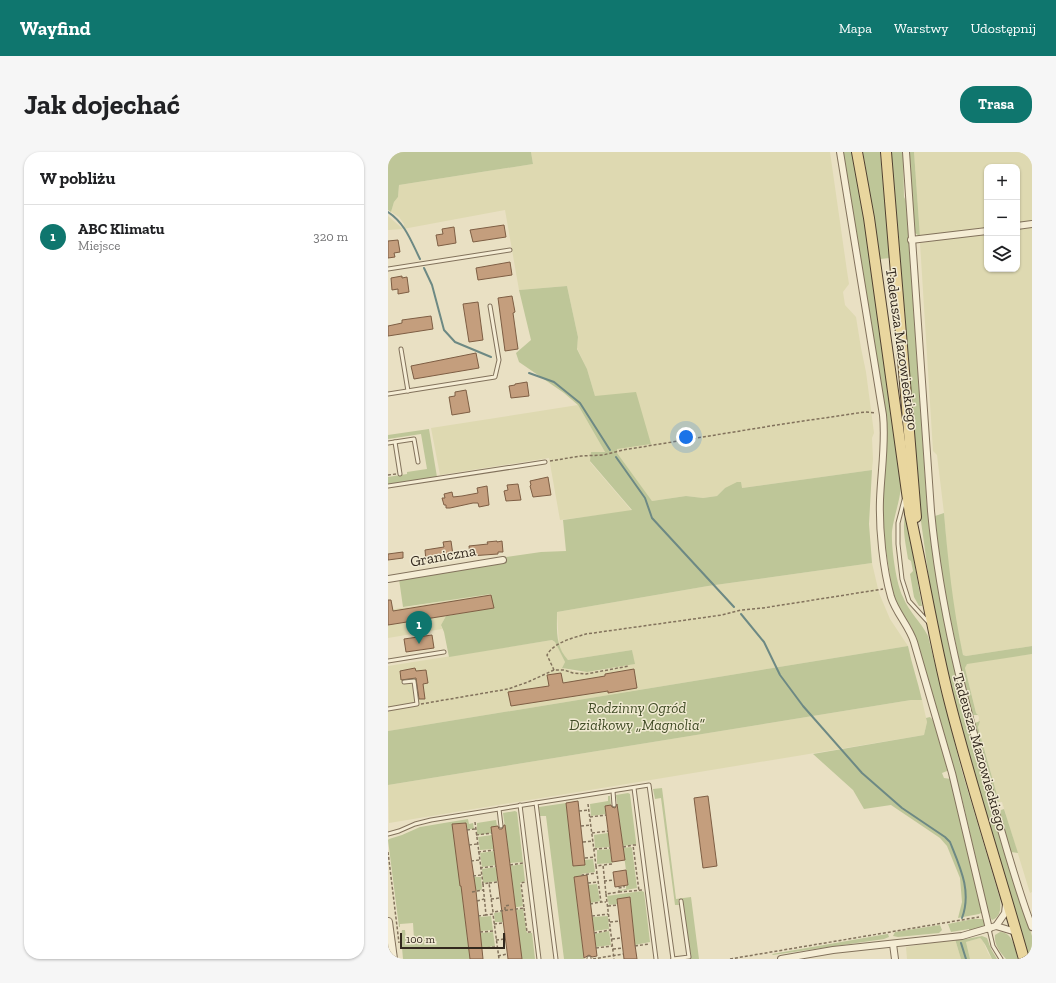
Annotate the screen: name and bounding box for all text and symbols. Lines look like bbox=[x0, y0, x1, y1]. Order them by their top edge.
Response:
text: Wayfind bbox=[20, 17, 91, 40]
text: Mapa bbox=[839, 20, 872, 37]
text: Warstwy bbox=[894, 20, 948, 37]
text: Udostępnij bbox=[970, 20, 1036, 37]
button: Trasa bbox=[960, 86, 1032, 123]
text: Jak dojechać bbox=[24, 88, 180, 121]
map controls bbox=[984, 164, 1020, 272]
button: + bbox=[984, 164, 1020, 200]
text: W pobliżu bbox=[40, 168, 115, 188]
button: − bbox=[984, 200, 1020, 236]
text: ABC Klimatu bbox=[78, 220, 164, 238]
text: 1 bbox=[50, 229, 56, 244]
text: 320 m bbox=[313, 229, 348, 244]
button: layers bbox=[984, 236, 1020, 272]
text: Miejsce bbox=[78, 238, 120, 253]
street label: Tadeusza Mazowieckiego bbox=[882, 267, 922, 431]
your location bbox=[676, 427, 696, 447]
street label: Graniczna bbox=[409, 541, 477, 571]
pin: 1 bbox=[406, 611, 432, 644]
street label: Tadeusza Mazowieckiego bbox=[949, 671, 1011, 833]
park label: Rodzinny Ogród Działkowy „Magnolia” bbox=[569, 699, 705, 734]
scale bar bbox=[400, 931, 505, 950]
text: 100 m bbox=[406, 933, 435, 946]

